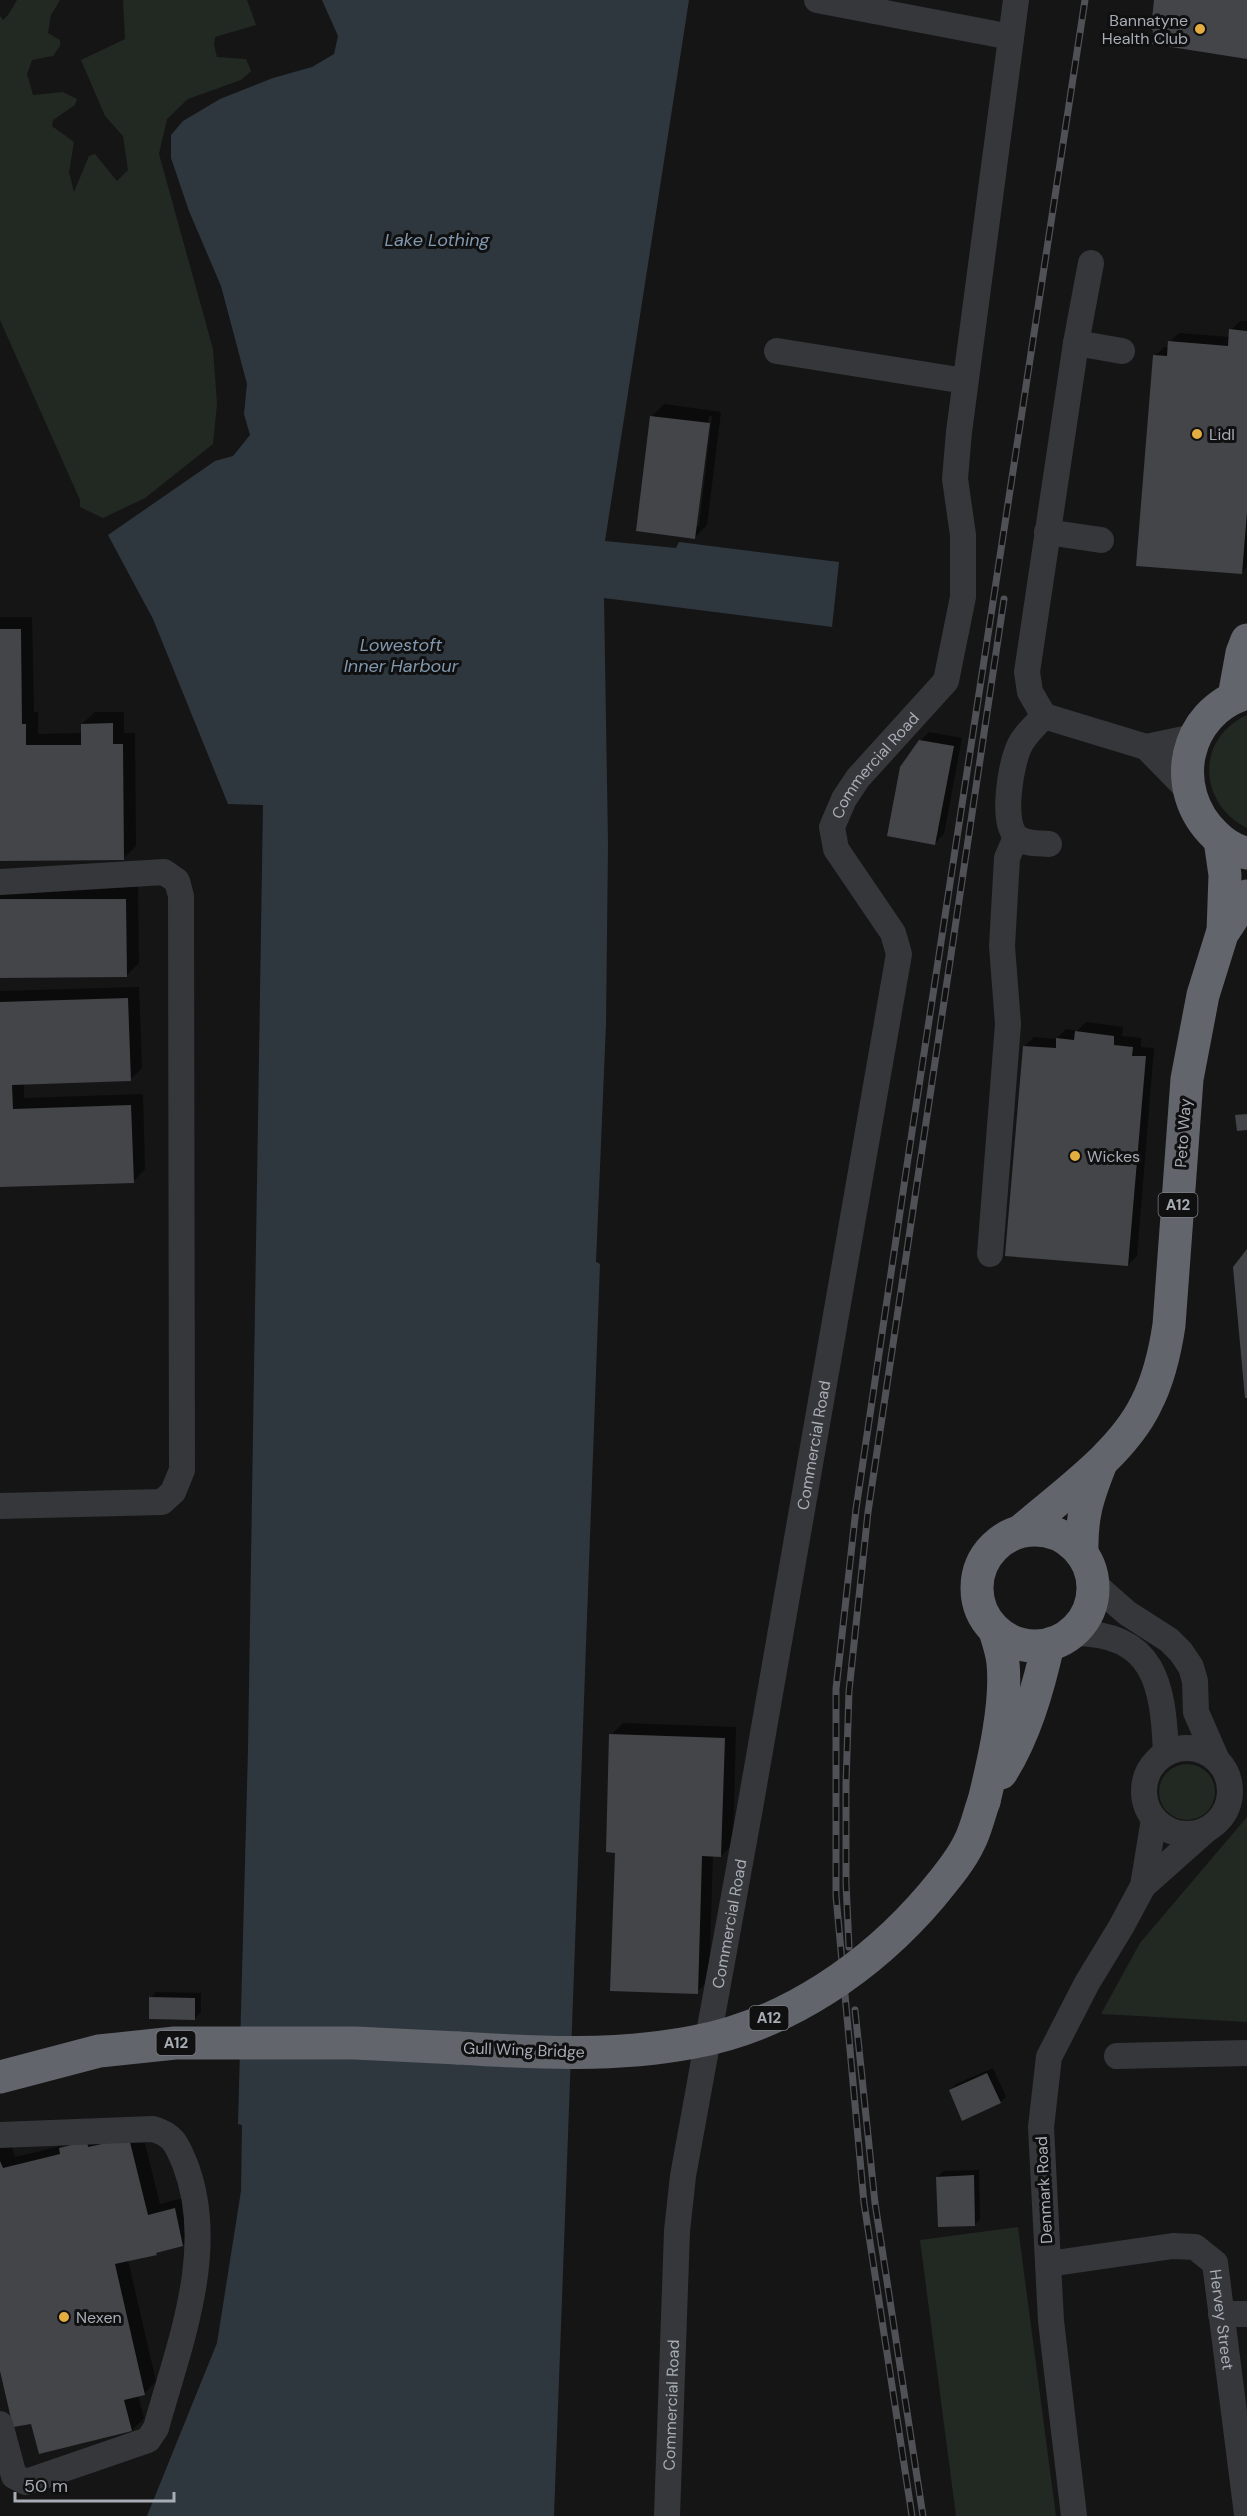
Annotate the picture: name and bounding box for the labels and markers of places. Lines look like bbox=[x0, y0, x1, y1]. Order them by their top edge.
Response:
place label: Bannatyne Health Club bbox=[1102, 10, 1188, 49]
marker: Bannatyne Health Club bbox=[1193, 22, 1207, 36]
place label: Lidl bbox=[1209, 424, 1235, 445]
marker: Lidl bbox=[1190, 427, 1204, 441]
place label: Wickes bbox=[1087, 1146, 1140, 1167]
marker: Wickes bbox=[1068, 1149, 1082, 1163]
place label: Nexen bbox=[76, 2307, 122, 2328]
marker: Nexen bbox=[57, 2310, 71, 2324]

